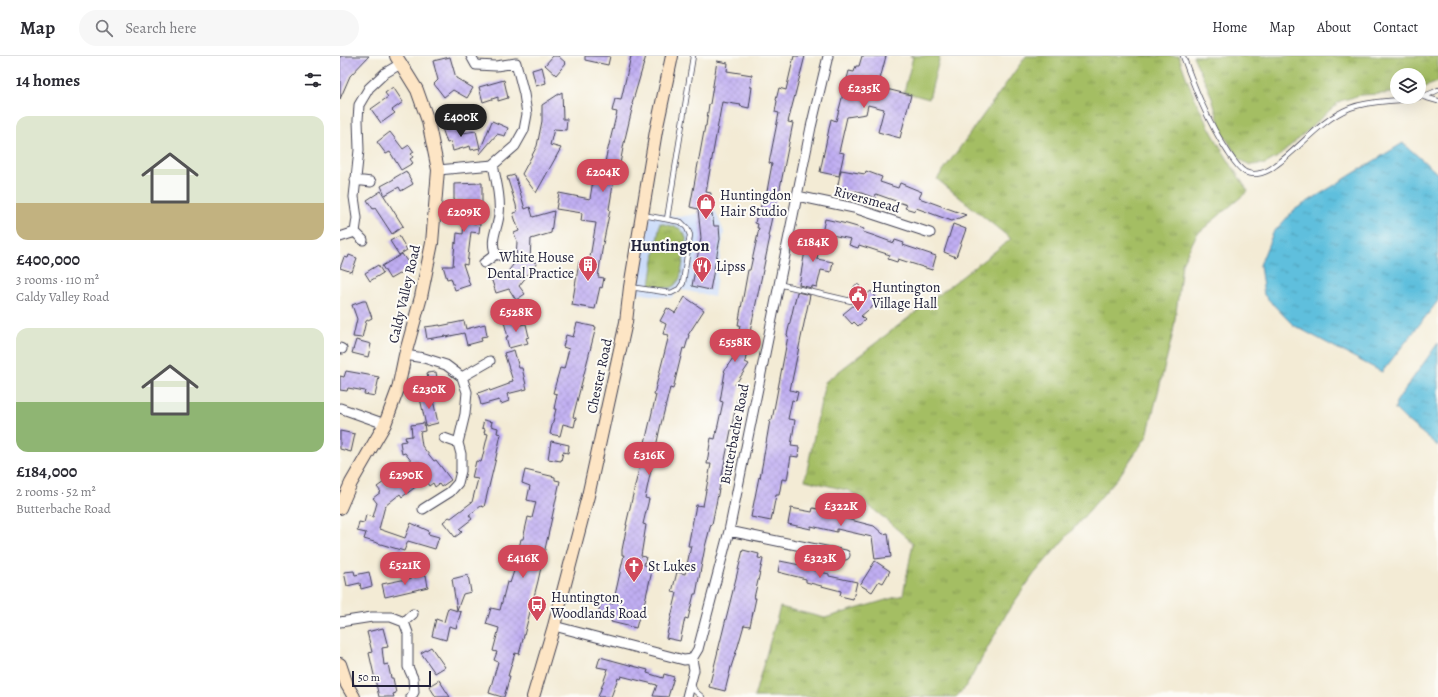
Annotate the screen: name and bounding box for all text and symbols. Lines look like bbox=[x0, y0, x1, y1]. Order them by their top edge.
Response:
search box bbox=[79, 10, 359, 46]
text: Map bbox=[20, 15, 55, 41]
icon: search bbox=[93, 17, 115, 39]
text: Search here bbox=[125, 18, 197, 38]
text: Home bbox=[1212, 18, 1247, 37]
text: Map bbox=[1269, 18, 1295, 37]
text: About bbox=[1317, 18, 1351, 37]
text: Contact bbox=[1373, 18, 1418, 37]
map controls bbox=[1390, 68, 1426, 104]
button: layers bbox=[1390, 68, 1426, 104]
text: 14 homes bbox=[16, 69, 80, 92]
icon: filters bbox=[302, 69, 324, 91]
pin: £235K bbox=[836, 75, 892, 109]
text: £235K bbox=[848, 79, 880, 96]
pin: £400K bbox=[433, 104, 489, 138]
text: £400K bbox=[444, 108, 478, 125]
icon: home bbox=[134, 142, 206, 214]
pin: £204K bbox=[575, 159, 631, 193]
text: £204K bbox=[586, 163, 620, 180]
street label: Riversmead bbox=[832, 182, 902, 218]
place label: Huntingdon Hair Studio bbox=[720, 186, 792, 221]
shop icon: Huntingdon Hair Studio bbox=[695, 192, 717, 220]
pin: £209K bbox=[436, 199, 492, 233]
text: £209K bbox=[447, 203, 481, 220]
pin: £184K bbox=[785, 229, 841, 263]
text: £184K bbox=[797, 233, 829, 250]
district label: Huntington bbox=[630, 235, 710, 257]
street label: Caldy Valley Road bbox=[384, 243, 425, 345]
text: £400,000 bbox=[16, 248, 80, 271]
place label: White House Dental Practice bbox=[487, 248, 574, 283]
building icon: White House Dental Practice bbox=[577, 254, 599, 282]
restaurant icon: Lipss bbox=[691, 255, 713, 283]
place label: Lipss bbox=[716, 257, 746, 276]
text: 3 rooms · 110 m² bbox=[16, 271, 99, 288]
place label: Huntington Village Hall bbox=[871, 278, 941, 313]
public building icon: Huntington Village Hall bbox=[847, 284, 869, 312]
text: Caldy Valley Road bbox=[16, 288, 109, 305]
pin: £528K bbox=[488, 299, 544, 333]
text: £528K bbox=[499, 303, 533, 320]
pin: £558K bbox=[707, 329, 763, 363]
text: £558K bbox=[719, 333, 751, 350]
street label: Chester Road bbox=[582, 336, 617, 415]
icon: home bbox=[134, 354, 206, 426]
pin: £230K bbox=[401, 376, 457, 410]
text: £230K bbox=[412, 380, 446, 397]
street label: Butterbache Road bbox=[715, 382, 754, 486]
pin: £316K bbox=[621, 442, 677, 476]
text: £316K bbox=[633, 446, 665, 463]
text: £184,000 bbox=[16, 460, 77, 483]
pin: £290K bbox=[378, 462, 434, 496]
text: £290K bbox=[389, 466, 423, 483]
text: 2 rooms · 52 m² bbox=[16, 483, 96, 500]
pin: £322K bbox=[813, 493, 869, 527]
text: £322K bbox=[824, 497, 858, 514]
text: Butterbache Road bbox=[16, 500, 111, 517]
pin: £416K bbox=[495, 545, 551, 579]
pin: £323K bbox=[792, 545, 848, 579]
text: £416K bbox=[507, 549, 539, 566]
text: £323K bbox=[804, 549, 836, 566]
pin: £521K bbox=[377, 552, 433, 586]
church icon: St Lukes bbox=[623, 555, 645, 583]
text: £521K bbox=[389, 556, 421, 573]
place label: St Lukes bbox=[648, 557, 696, 576]
place label: Huntington, Woodlands Road bbox=[550, 588, 648, 623]
bus stop icon: Huntington, Woodlands Road bbox=[526, 594, 548, 622]
scale bar bbox=[352, 669, 431, 688]
text: 50 m bbox=[358, 670, 380, 685]

